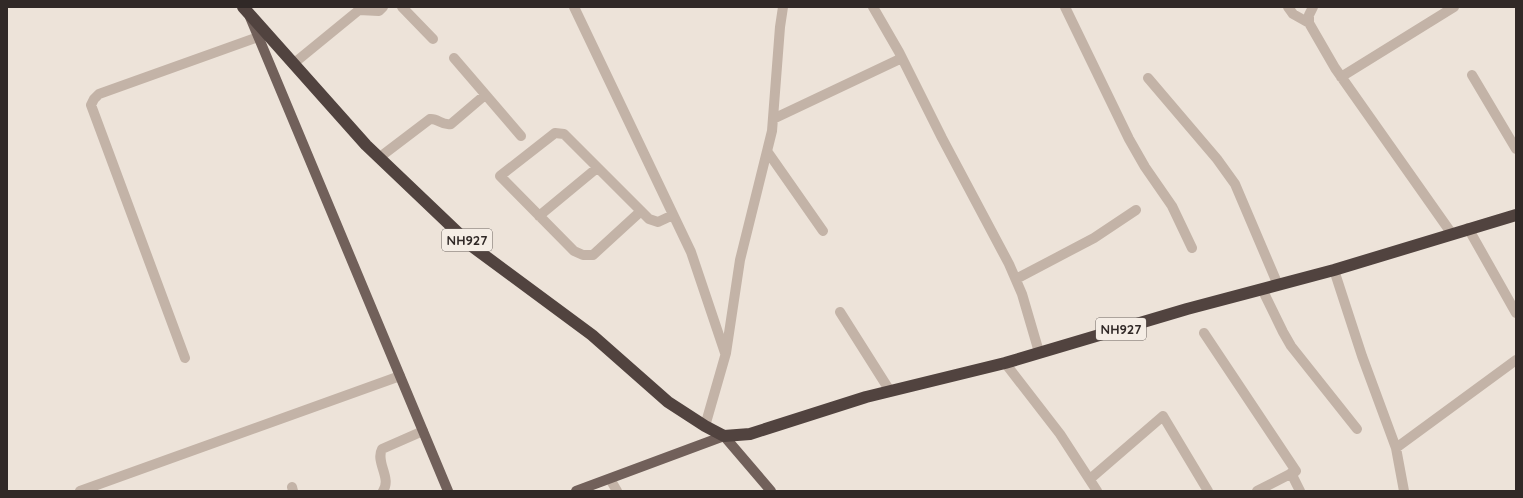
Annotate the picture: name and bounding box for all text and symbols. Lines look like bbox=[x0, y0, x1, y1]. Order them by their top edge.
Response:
road number: NH927 bbox=[442, 229, 492, 251]
road number: NH927 bbox=[1096, 318, 1146, 340]

